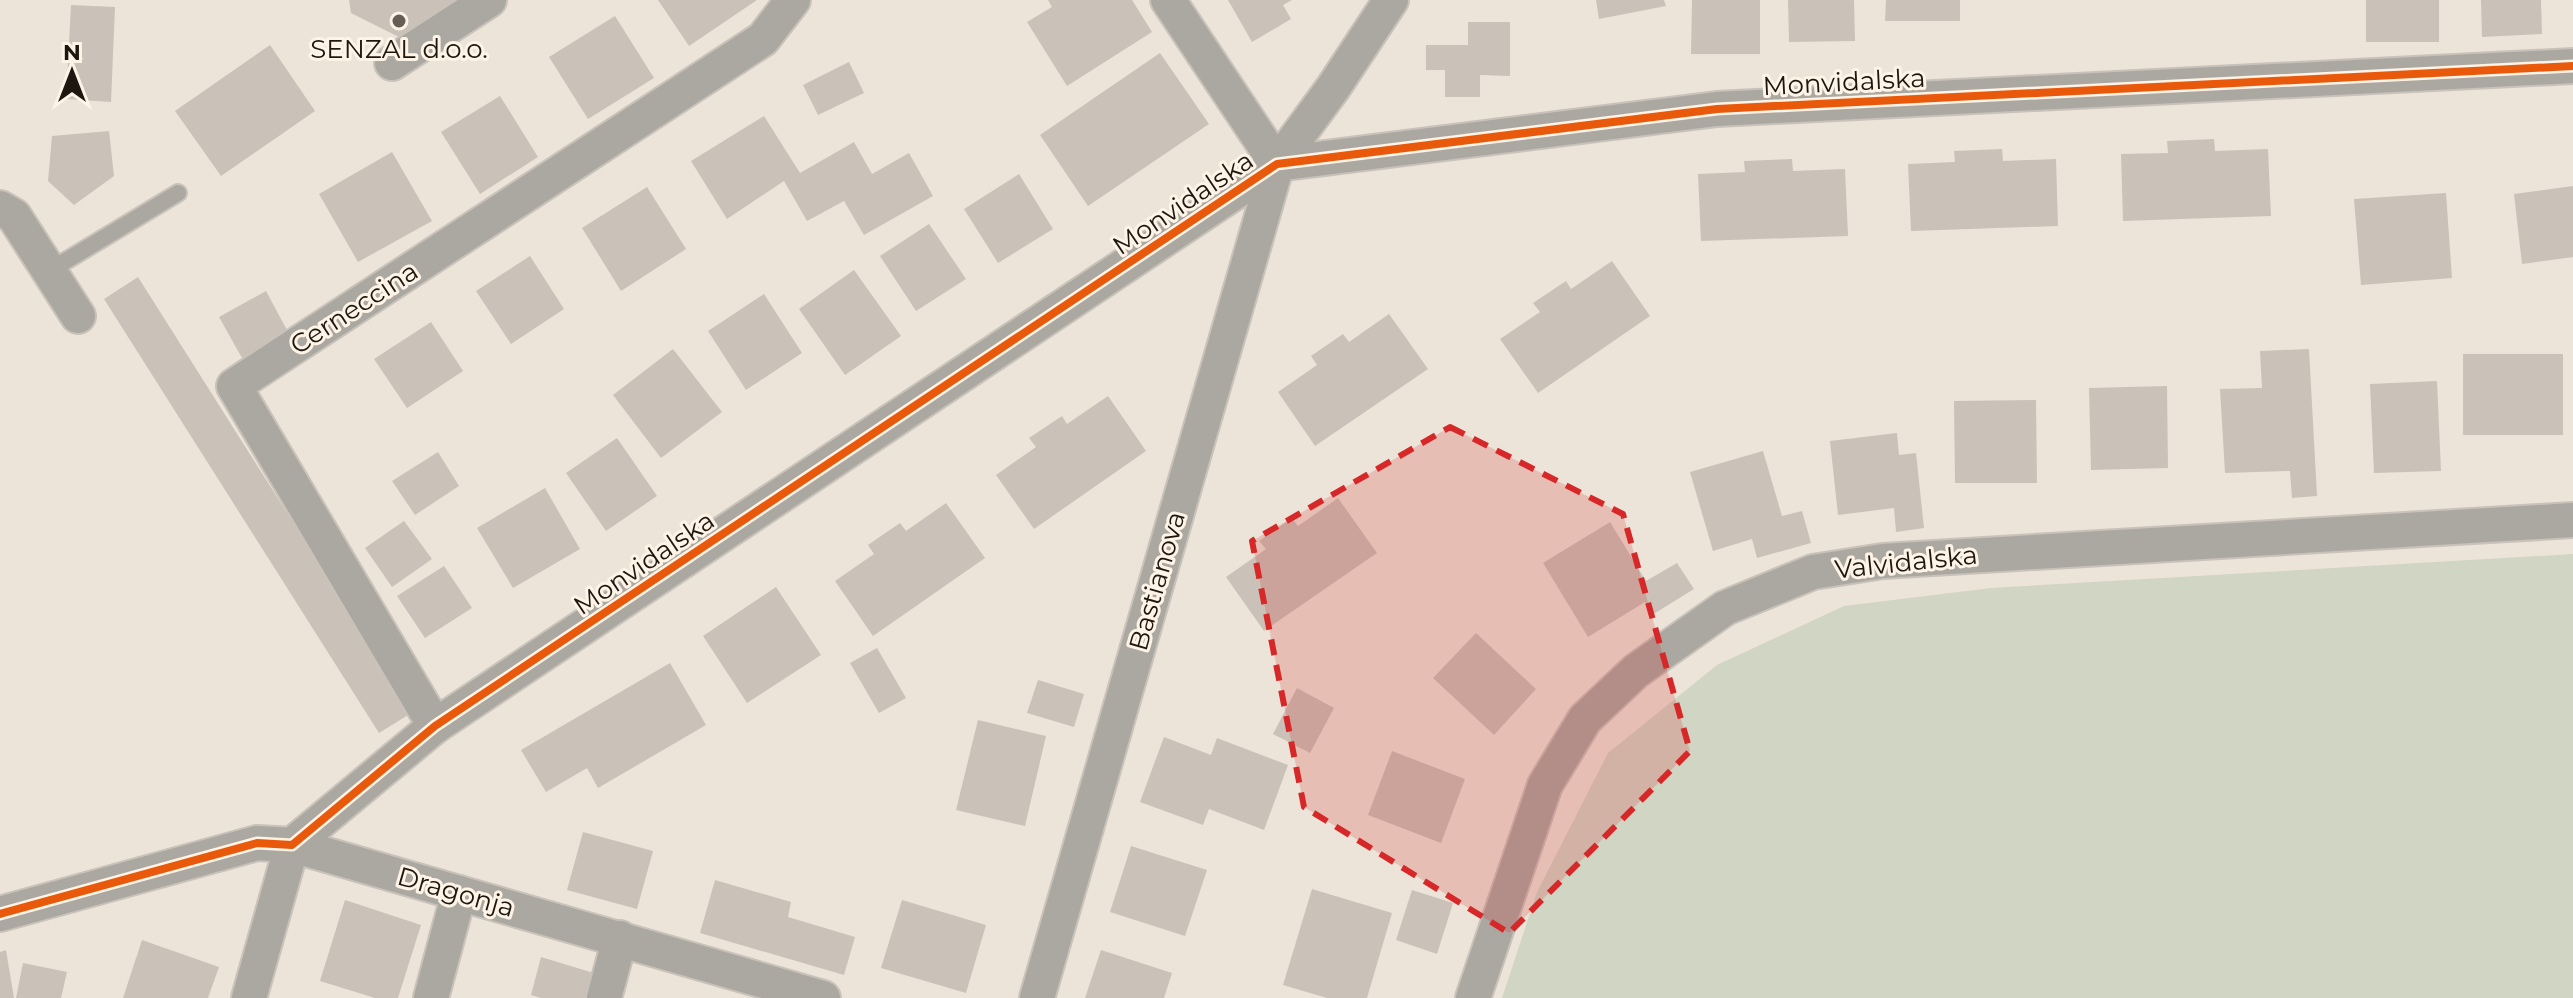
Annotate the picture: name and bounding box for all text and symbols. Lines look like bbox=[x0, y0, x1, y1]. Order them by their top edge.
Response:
marker: SENZAL d.o.o. bbox=[390, 12, 408, 30]
north arrow bbox=[32, 32, 112, 112]
place label: SENZAL d.o.o. bbox=[310, 33, 488, 65]
text: N bbox=[63, 39, 81, 66]
street label: Monvidalska bbox=[1762, 62, 1926, 102]
street label: Monvidalska bbox=[1107, 144, 1259, 262]
street label: Cerneccina bbox=[284, 255, 424, 361]
street label: Monvidalska bbox=[568, 504, 720, 622]
street label: Bastianova bbox=[1122, 508, 1192, 654]
street label: Valvidalska bbox=[1833, 539, 1979, 585]
street label: Dragonja bbox=[394, 860, 518, 924]

